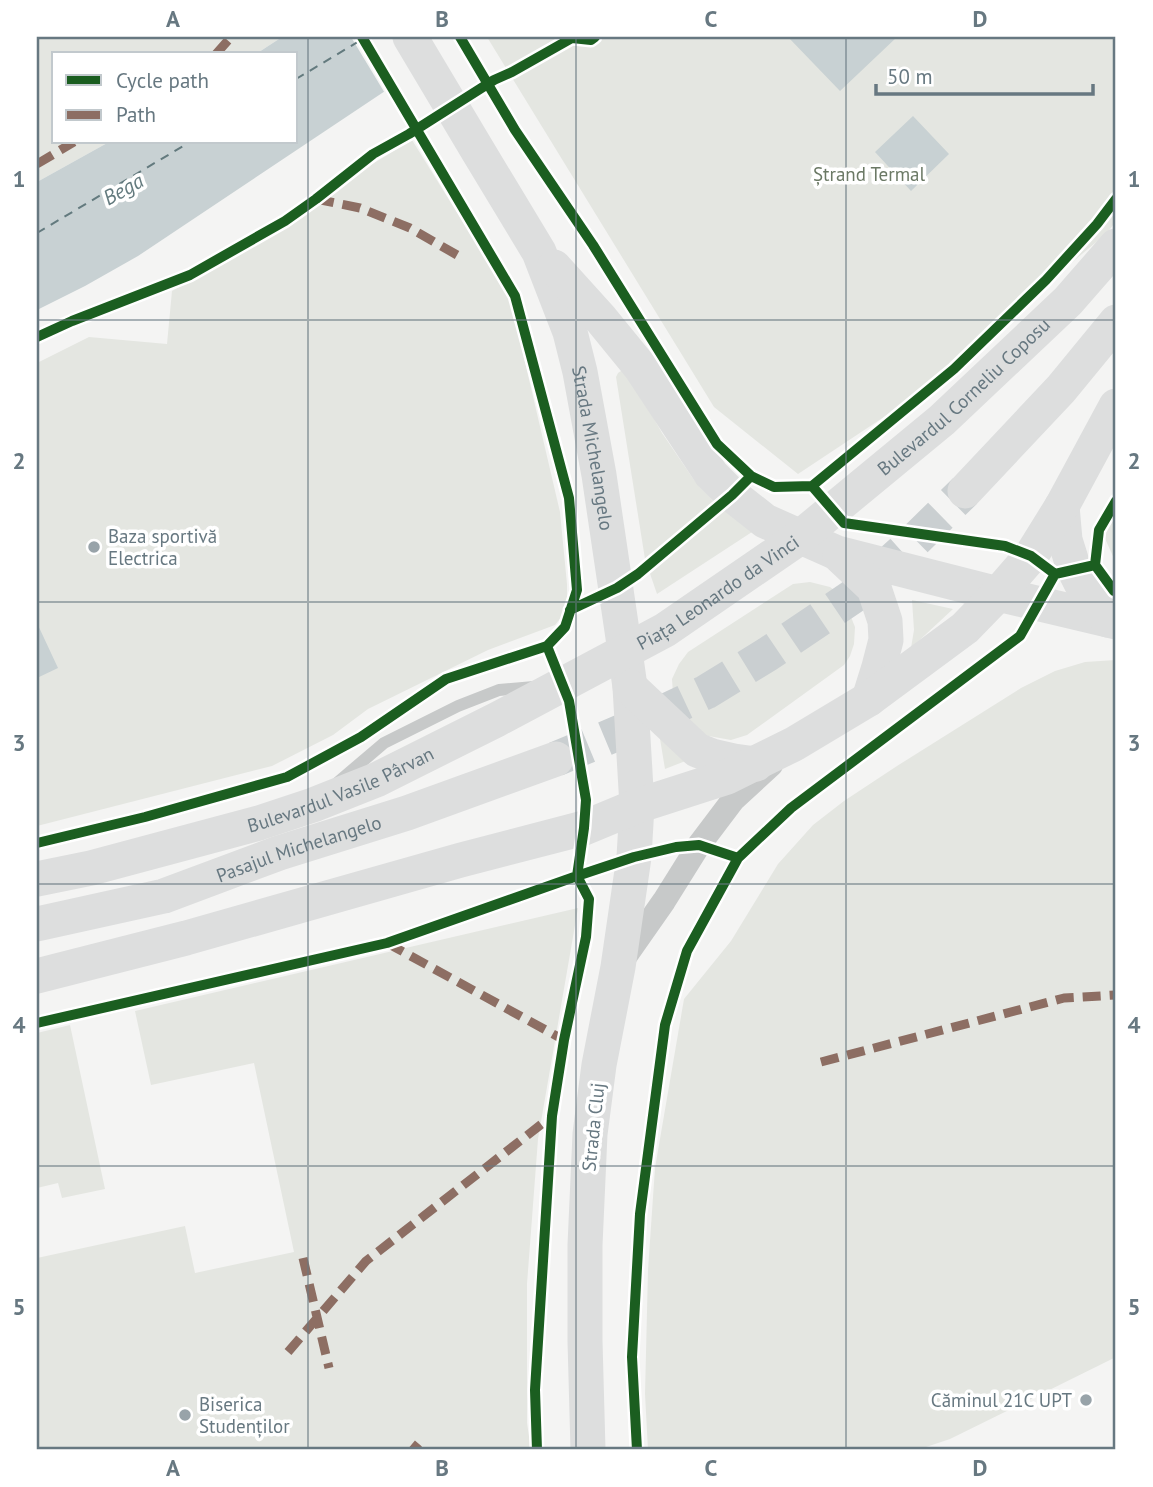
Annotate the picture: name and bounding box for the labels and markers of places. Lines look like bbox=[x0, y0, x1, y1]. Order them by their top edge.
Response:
place label: Baza sportivă Electrica bbox=[108, 524, 217, 570]
marker: Baza sportivă Electrica bbox=[86, 539, 102, 555]
place label: Căminul 21C UPT bbox=[931, 1388, 1072, 1412]
place label: Biserica Studenților bbox=[199, 1392, 290, 1438]
marker: Căminul 21C UPT bbox=[1078, 1392, 1094, 1408]
marker: Biserica Studenților bbox=[177, 1407, 193, 1423]

